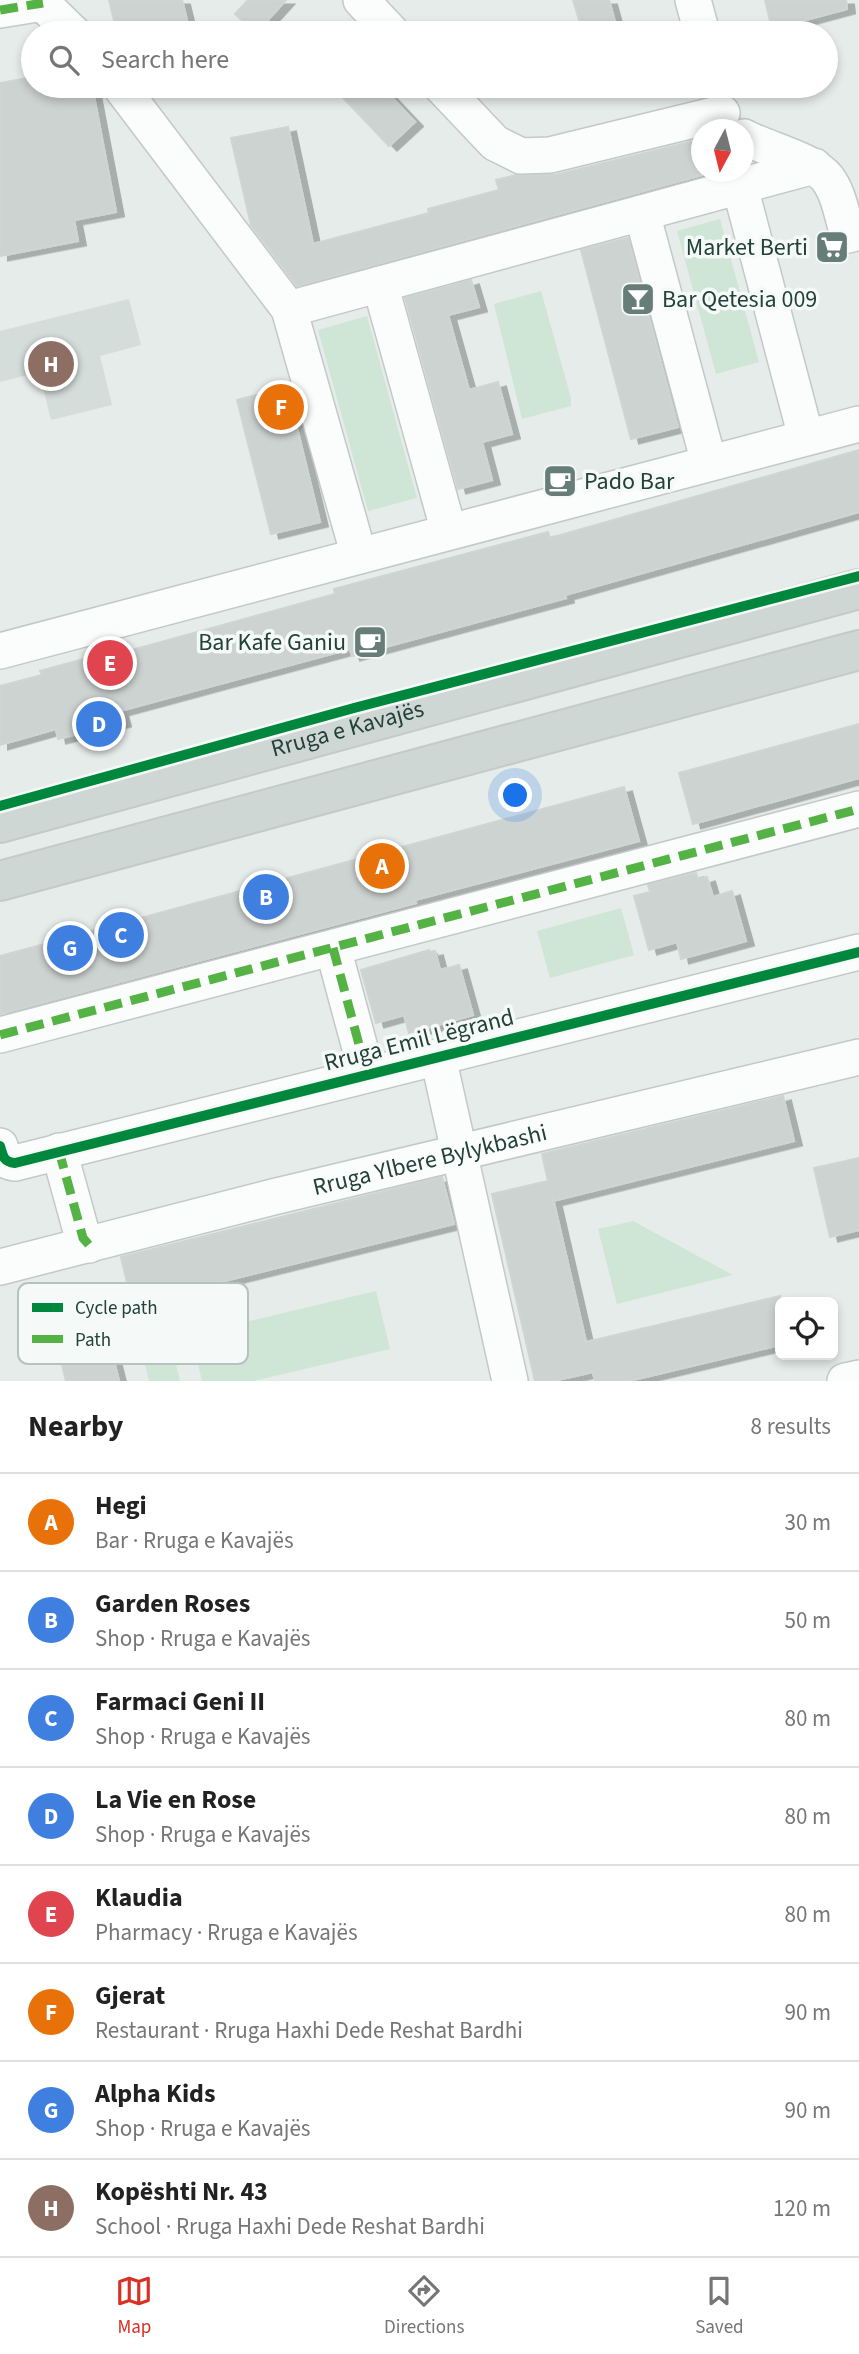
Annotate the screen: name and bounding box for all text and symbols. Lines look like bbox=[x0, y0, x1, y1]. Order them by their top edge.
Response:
search box bbox=[21, 21, 838, 98]
icon: search bbox=[45, 41, 83, 79]
text: Search here bbox=[101, 41, 229, 78]
north arrow bbox=[691, 119, 754, 182]
supermarket icon: Market Berti bbox=[813, 228, 851, 266]
place label: Market Berti bbox=[686, 230, 808, 265]
bar icon: Bar Qetesia 009 bbox=[619, 280, 657, 318]
place label: Bar Qetesia 009 bbox=[662, 282, 817, 317]
pin: H bbox=[28, 338, 74, 390]
pin: F bbox=[258, 381, 304, 433]
cafe icon: Pado Bar bbox=[541, 462, 579, 500]
place label: Pado Bar bbox=[584, 464, 675, 499]
cafe icon: Bar Kafe Ganiu bbox=[351, 623, 389, 661]
place label: Bar Kafe Ganiu bbox=[198, 625, 346, 660]
pin: E bbox=[87, 637, 133, 689]
street label: Rruga e Kavajës bbox=[267, 691, 428, 766]
pin: D bbox=[76, 698, 122, 750]
your location bbox=[498, 778, 532, 812]
pin: A bbox=[359, 840, 405, 892]
pin: B bbox=[243, 871, 289, 923]
pin: C bbox=[98, 909, 144, 961]
pin: G bbox=[47, 922, 93, 974]
street label: Rruga Emil Lëgrand bbox=[320, 999, 518, 1081]
street label: Rruga Ylbere Bylykbashi bbox=[309, 1115, 550, 1204]
legend bbox=[18, 1283, 248, 1364]
text: Cycle path bbox=[75, 1295, 157, 1322]
map controls bbox=[775, 1297, 838, 1360]
button: locate bbox=[775, 1297, 838, 1360]
text: Path bbox=[75, 1327, 111, 1354]
text: Nearby bbox=[28, 1405, 123, 1448]
text: 8 results bbox=[751, 1410, 831, 1443]
text: Hegi bbox=[95, 1487, 147, 1524]
text: A bbox=[44, 1506, 58, 1539]
text: 30 m bbox=[784, 1506, 831, 1539]
text: Bar · Rruga e Kavajës bbox=[95, 1524, 294, 1557]
text: Garden Roses bbox=[95, 1585, 250, 1622]
text: B bbox=[44, 1604, 58, 1637]
text: 50 m bbox=[784, 1604, 831, 1637]
text: Shop · Rruga e Kavajës bbox=[95, 1622, 310, 1655]
text: Farmaci Geni II bbox=[95, 1683, 265, 1720]
text: C bbox=[44, 1702, 58, 1735]
text: 80 m bbox=[784, 1702, 831, 1735]
text: Shop · Rruga e Kavajës bbox=[95, 1720, 310, 1753]
text: La Vie en Rose bbox=[95, 1781, 256, 1818]
text: D bbox=[44, 1800, 58, 1833]
text: 80 m bbox=[784, 1800, 831, 1833]
text: Shop · Rruga e Kavajës bbox=[95, 1818, 310, 1851]
text: Klaudia bbox=[95, 1879, 183, 1916]
text: E bbox=[45, 1898, 57, 1931]
text: 80 m bbox=[784, 1898, 831, 1931]
text: Pharmacy · Rruga e Kavajës bbox=[95, 1916, 358, 1949]
text: Gjerat bbox=[95, 1977, 165, 2014]
text: F bbox=[45, 1996, 57, 2029]
text: 90 m bbox=[784, 1996, 831, 2029]
text: Restaurant · Rruga Haxhi Dede Reshat Bardhi bbox=[95, 2014, 523, 2047]
text: Alpha Kids bbox=[95, 2075, 216, 2112]
text: G bbox=[44, 2094, 58, 2127]
text: 90 m bbox=[784, 2094, 831, 2127]
text: Shop · Rruga e Kavajës bbox=[95, 2112, 310, 2145]
text: Kopështi Nr. 43 bbox=[95, 2173, 268, 2210]
text: H bbox=[43, 2192, 59, 2225]
text: 120 m bbox=[773, 2192, 831, 2225]
text: School · Rruga Haxhi Dede Reshat Bardhi bbox=[95, 2210, 485, 2243]
tab: Map bbox=[115, 2272, 153, 2341]
tab: Directions bbox=[384, 2272, 464, 2341]
tab: Saved bbox=[695, 2272, 744, 2341]

